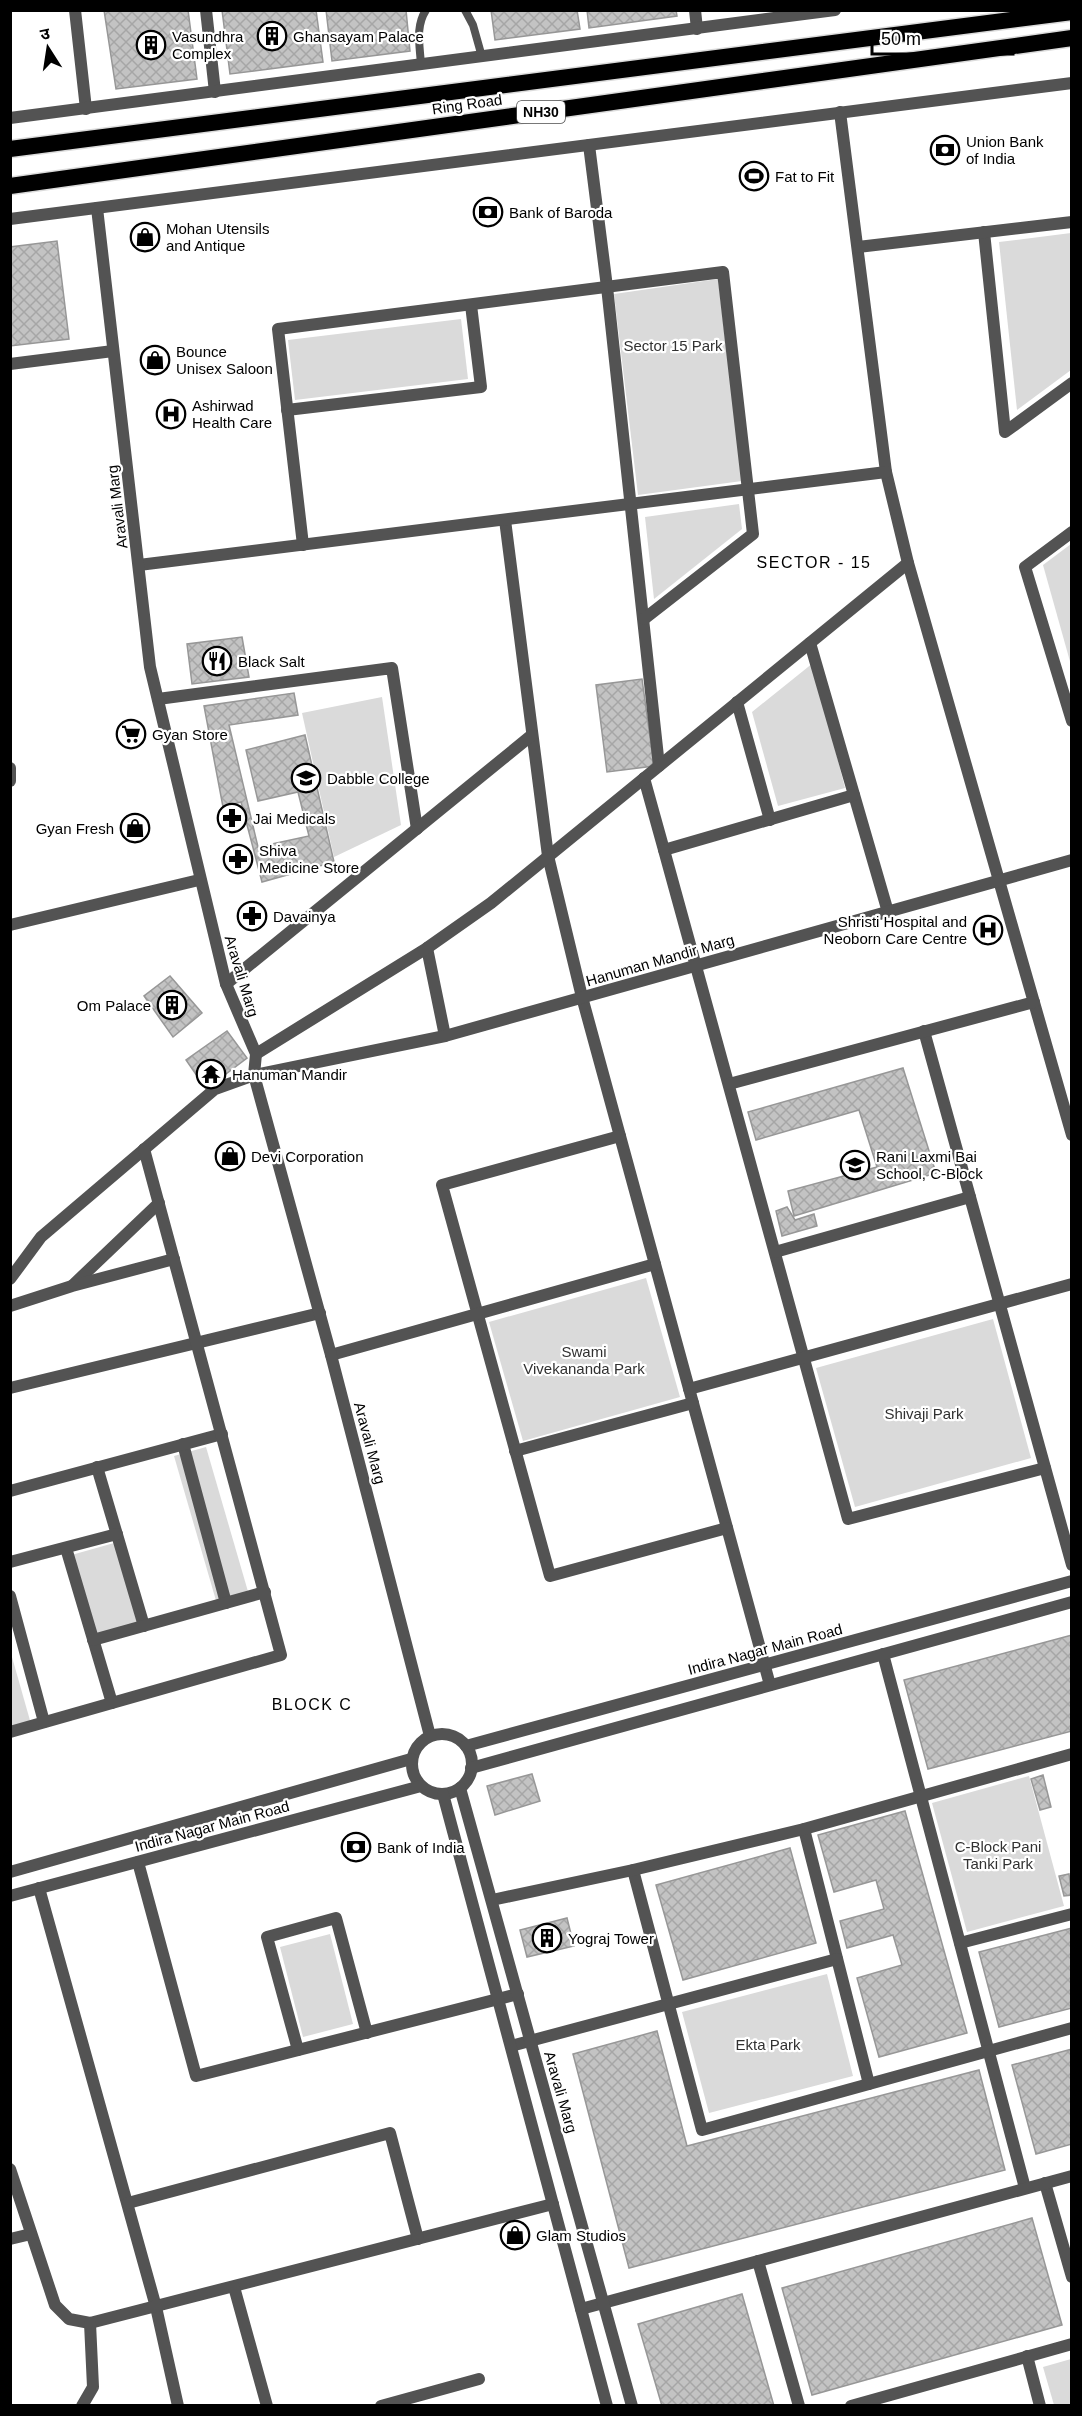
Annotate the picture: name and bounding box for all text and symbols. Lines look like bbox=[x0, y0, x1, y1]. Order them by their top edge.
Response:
north arrow bbox=[18, 18, 78, 78]
scale bar bbox=[872, 18, 1013, 56]
building icon: Ghansayam Palace bbox=[256, 20, 288, 52]
text: उ bbox=[39, 24, 52, 43]
place label: Vasundhra Complex bbox=[172, 28, 244, 62]
place label: Ghansayam Palace bbox=[293, 28, 424, 45]
building icon: Vasundhra Complex bbox=[135, 29, 167, 61]
text: 50 m bbox=[881, 29, 921, 49]
street label: Ring Road bbox=[431, 91, 503, 117]
road number: NH30 bbox=[517, 101, 565, 123]
place label: Union Bank of India bbox=[966, 133, 1044, 167]
bank icon: Union Bank of India bbox=[929, 134, 961, 166]
sports icon: Fat to Fit bbox=[738, 160, 770, 192]
place label: Fat to Fit bbox=[775, 168, 835, 185]
bank icon: Bank of Baroda bbox=[472, 196, 504, 228]
place label: Bank of Baroda bbox=[509, 204, 613, 221]
place label: Mohan Utensils and Antique bbox=[166, 220, 269, 254]
shop icon: Mohan Utensils and Antique bbox=[129, 221, 161, 253]
park label: Sector 15 Park bbox=[623, 337, 723, 354]
place label: Bounce Unisex Saloon bbox=[176, 343, 273, 377]
shop icon: Bounce Unisex Saloon bbox=[139, 344, 171, 376]
place label: Ashirwad Health Care bbox=[192, 397, 272, 431]
hospital icon: Ashirwad Health Care bbox=[155, 398, 187, 430]
street label: Aravali Marg bbox=[103, 464, 131, 550]
district label: SECTOR - 15 bbox=[757, 554, 871, 571]
restaurant icon: Black Salt bbox=[201, 645, 233, 677]
place label: Black Salt bbox=[238, 653, 306, 670]
supermarket icon: Gyan Store bbox=[115, 718, 147, 750]
place label: Gyan Store bbox=[152, 726, 228, 743]
school or university icon: Dabble College bbox=[290, 762, 322, 794]
place label: Dabble College bbox=[327, 770, 430, 787]
pharmacy icon: Jai Medicals bbox=[216, 802, 248, 834]
place label: Jai Medicals bbox=[253, 810, 336, 827]
shop icon: Gyan Fresh bbox=[119, 812, 151, 844]
place label: Gyan Fresh bbox=[36, 820, 114, 837]
place label: Shiva Medicine Store bbox=[259, 842, 359, 876]
pharmacy icon: Shiva Medicine Store bbox=[222, 843, 254, 875]
pharmacy icon: Davainya bbox=[236, 900, 268, 932]
place label: Davainya bbox=[273, 908, 336, 925]
place label: Shristi Hospital and Neoborn Care Centre bbox=[824, 913, 967, 947]
hospital icon: Shristi Hospital and Neoborn Care Centre bbox=[972, 914, 1004, 946]
street label: Hanuman Mandir Marg bbox=[584, 931, 736, 989]
street label: Aravali Marg bbox=[222, 933, 262, 1019]
building icon: Om Palace bbox=[156, 989, 188, 1021]
place label: Om Palace bbox=[77, 997, 151, 1014]
temple icon: Hanuman Mandir bbox=[195, 1058, 227, 1090]
place label: Hanuman Mandir bbox=[232, 1066, 347, 1083]
shop icon: Devi Corporation bbox=[214, 1140, 246, 1172]
place label: Devi Corporation bbox=[251, 1148, 364, 1165]
place label: Rani Laxmi Bai School, C-Block bbox=[876, 1148, 983, 1182]
school or university icon: Rani Laxmi Bai School, C-Block bbox=[839, 1149, 871, 1181]
park label: Swami Vivekananda Park bbox=[523, 1343, 645, 1377]
street label: Aravali Marg bbox=[351, 1400, 389, 1486]
park label: Shivaji Park bbox=[884, 1405, 964, 1422]
street label: Indira Nagar Main Road bbox=[686, 1620, 844, 1678]
district label: BLOCK C bbox=[272, 1696, 352, 1713]
street label: Indira Nagar Main Road bbox=[133, 1797, 291, 1855]
bank icon: Bank of India bbox=[340, 1831, 372, 1863]
park label: C-Block Pani Tanki Park bbox=[955, 1838, 1041, 1872]
place label: Bank of India bbox=[377, 1839, 465, 1856]
building icon: Yograj Tower bbox=[531, 1922, 563, 1954]
place label: Yograj Tower bbox=[568, 1930, 654, 1947]
park label: Ekta Park bbox=[735, 2036, 801, 2053]
street label: Aravali Marg bbox=[541, 2049, 581, 2135]
shop icon: Glam Studios bbox=[499, 2219, 531, 2251]
place label: Glam Studios bbox=[536, 2227, 626, 2244]

